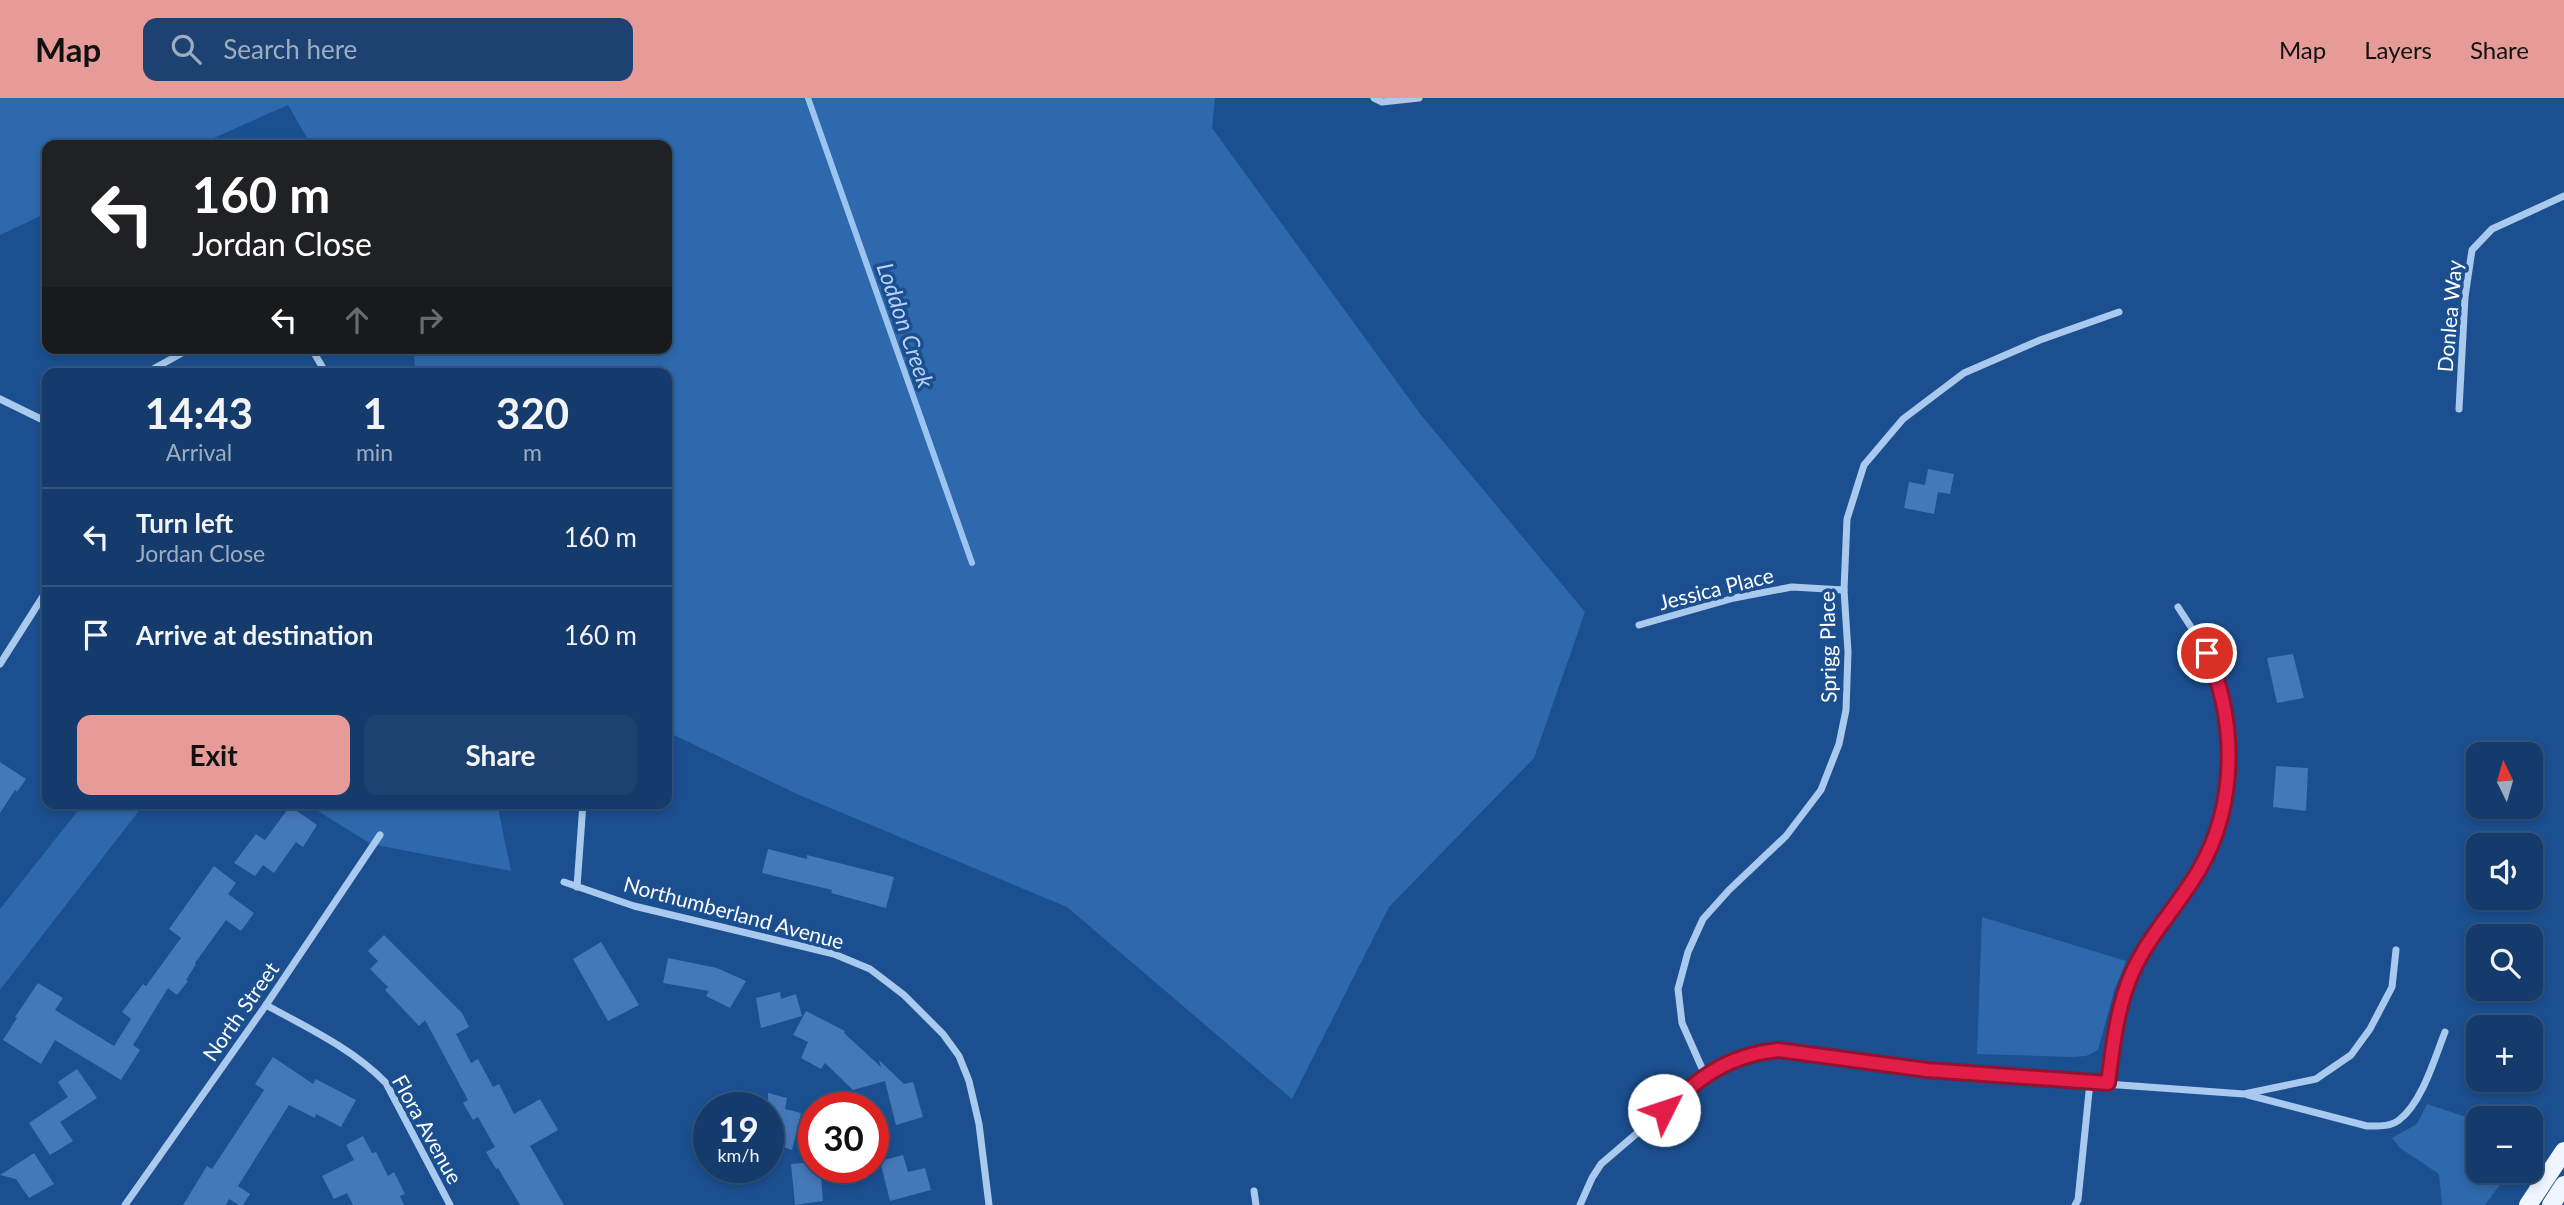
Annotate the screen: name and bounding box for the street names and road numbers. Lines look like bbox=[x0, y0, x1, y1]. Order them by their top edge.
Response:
street label: Donlea Way bbox=[2432, 259, 2466, 373]
street label: Jessica Place bbox=[1656, 562, 1776, 614]
street label: Sprigg Place bbox=[1814, 591, 1840, 703]
street label: Northumberland Avenue bbox=[621, 871, 847, 953]
street label: North Street bbox=[197, 956, 284, 1065]
street label: Flora Avenue bbox=[388, 1070, 468, 1188]

